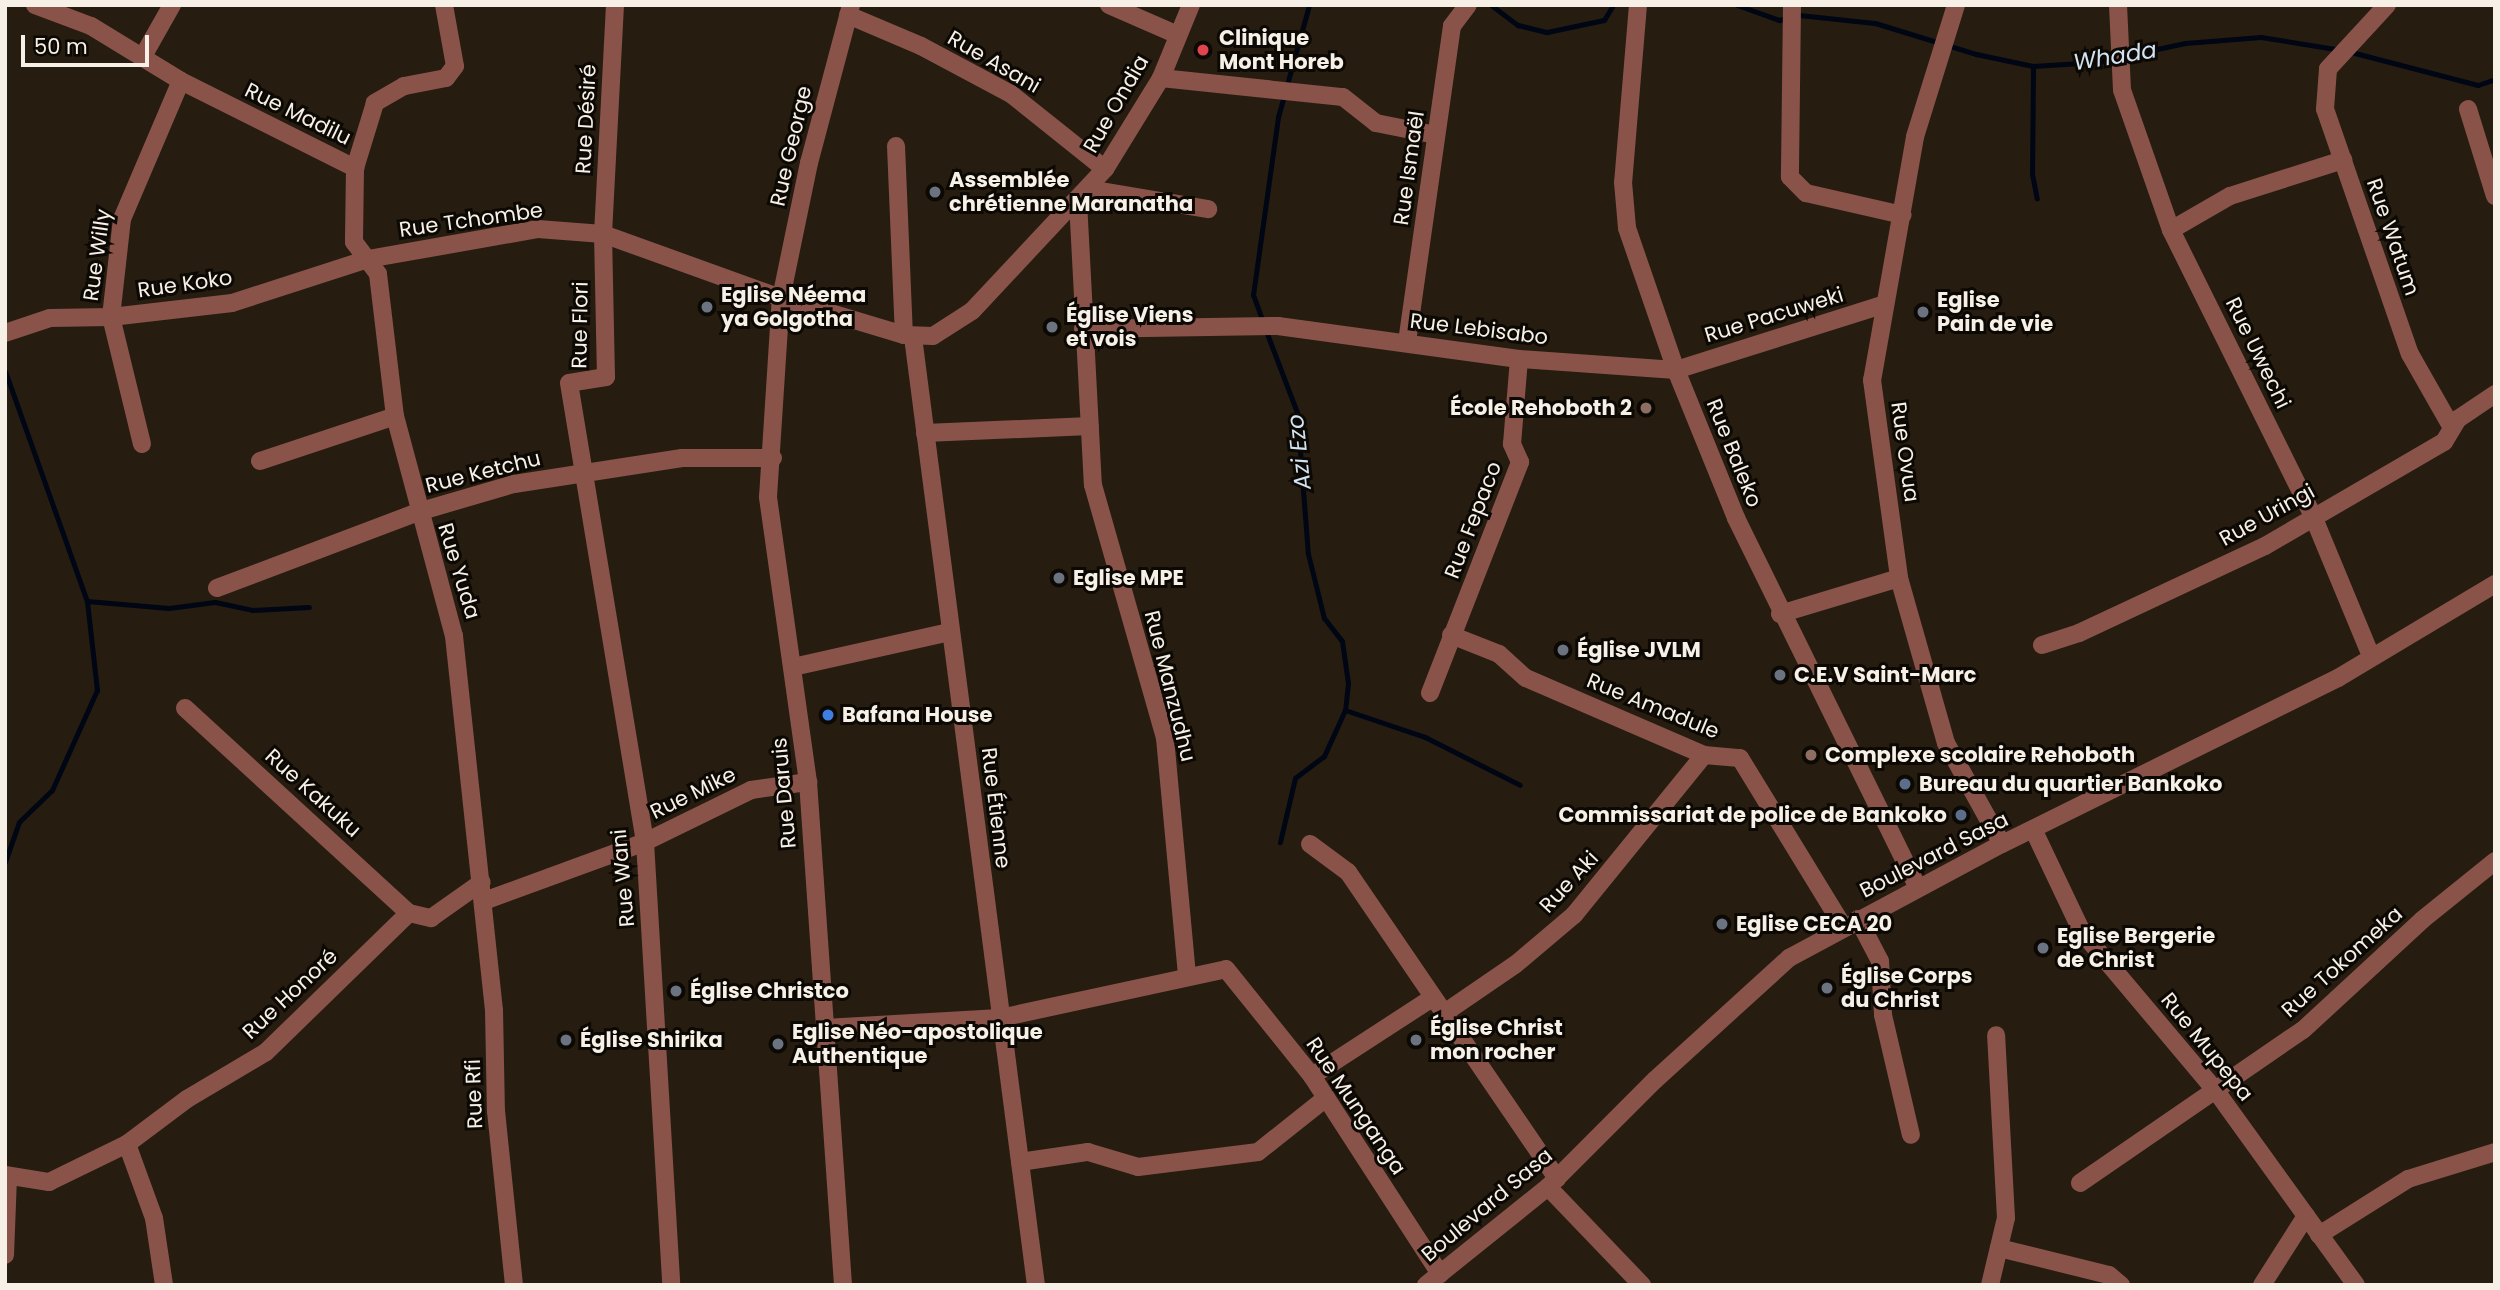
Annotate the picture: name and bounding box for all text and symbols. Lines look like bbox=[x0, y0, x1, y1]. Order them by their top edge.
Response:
scale bar bbox=[24, 21, 152, 65]
street label: Rue Asani bbox=[943, 25, 1045, 99]
place label: Clinique Mont Horeb bbox=[1219, 25, 1344, 75]
text: 50 m bbox=[34, 32, 88, 61]
water label: Whada bbox=[2071, 36, 2159, 76]
marker: Clinique Mont Horeb bbox=[1193, 40, 1213, 60]
street label: Rue Ondia bbox=[1078, 51, 1154, 157]
street label: Rue Désiré bbox=[571, 64, 601, 174]
street label: Rue Madilu bbox=[241, 77, 355, 151]
street label: Rue George bbox=[765, 83, 817, 209]
street label: Rue Ismaël bbox=[1389, 109, 1429, 227]
place label: Assemblée chrétienne Maranatha bbox=[949, 167, 1193, 217]
street label: Rue Watum bbox=[2361, 175, 2425, 299]
marker: Assemblée chrétienne Maranatha bbox=[927, 184, 943, 200]
street label: Rue Tchombe bbox=[398, 197, 544, 243]
street label: Rue Willy bbox=[78, 207, 116, 303]
street label: Rue Koko bbox=[136, 265, 234, 303]
street label: Rue Flori bbox=[567, 281, 593, 369]
place label: Eglise Néema ya Golgotha bbox=[721, 282, 866, 332]
street label: Rue Pacuweki bbox=[1702, 282, 1846, 348]
place label: Eglise Pain de vie bbox=[1937, 287, 2053, 337]
street label: Rue Uwechi bbox=[2220, 293, 2296, 413]
marker: Eglise Néema ya Golgotha bbox=[699, 299, 715, 315]
place label: Église Viens et vois bbox=[1066, 302, 1193, 352]
marker: Eglise Pain de vie bbox=[1915, 304, 1931, 320]
street label: Rue Lebisabo bbox=[1408, 308, 1550, 350]
marker: Église Viens et vois bbox=[1044, 319, 1060, 335]
place label: École Rehoboth 2 bbox=[1450, 395, 1632, 421]
street label: Rue Baleko bbox=[1701, 395, 1767, 511]
marker: École Rehoboth 2 bbox=[1638, 400, 1654, 416]
street label: Rue Ovua bbox=[1886, 400, 1924, 504]
water label: Azi Ezo bbox=[1281, 413, 1317, 491]
street label: Rue Ketchu bbox=[423, 446, 543, 498]
street label: Rue Fepaco bbox=[1439, 458, 1507, 582]
street label: Rue Uringi bbox=[2215, 479, 2319, 551]
street label: Rue Yuda bbox=[432, 520, 486, 622]
place label: Eglise MPE bbox=[1073, 565, 1184, 591]
marker: Eglise MPE bbox=[1051, 570, 1067, 586]
street label: Rue Manzudhu bbox=[1139, 608, 1201, 764]
place label: Église JVLM bbox=[1577, 637, 1701, 663]
marker: Église JVLM bbox=[1555, 642, 1571, 658]
place label: C.E.V Saint-Marc bbox=[1794, 662, 1976, 688]
marker: C.E.V Saint-Marc bbox=[1772, 667, 1788, 683]
street label: Rue Amadule bbox=[1583, 668, 1723, 744]
place label: Bafana House bbox=[842, 702, 992, 728]
marker: Bafana House bbox=[820, 707, 836, 723]
street label: Rue Daruis bbox=[767, 736, 801, 850]
place label: Complexe scolaire Rehoboth bbox=[1825, 742, 2135, 768]
street label: Rue Kakuku bbox=[260, 743, 366, 843]
street label: Rue Étienne bbox=[976, 746, 1016, 870]
marker: Complexe scolaire Rehoboth bbox=[1803, 747, 1819, 763]
street label: Rue Mike bbox=[646, 762, 740, 824]
place label: Bureau du quartier Bankoko bbox=[1919, 771, 2222, 797]
marker: Bureau du quartier Bankoko bbox=[1897, 776, 1913, 792]
place label: Commissariat de police de Bankoko bbox=[1558, 802, 1947, 828]
street label: Boulevard Sasa bbox=[1856, 807, 2012, 903]
marker: Commissariat de police de Bankoko bbox=[1953, 807, 1969, 823]
street label: Rue Wani bbox=[606, 828, 640, 928]
street label: Rue Aki bbox=[1534, 846, 1604, 918]
street label: Rue Tokomeka bbox=[2277, 901, 2407, 1023]
place label: Eglise CECA 20 bbox=[1736, 911, 1892, 937]
marker: Eglise CECA 20 bbox=[1714, 916, 1730, 932]
place label: Eglise Bergerie de Christ bbox=[2057, 923, 2215, 973]
marker: Eglise Bergerie de Christ bbox=[2035, 940, 2051, 956]
street label: Rue Honoré bbox=[237, 944, 343, 1044]
place label: Église Corps du Christ bbox=[1841, 963, 1972, 1013]
place label: Église Christco bbox=[690, 978, 849, 1004]
marker: Église Corps du Christ bbox=[1819, 980, 1835, 996]
marker: Église Christco bbox=[668, 983, 684, 999]
street label: Rue Mupepa bbox=[2156, 988, 2258, 1106]
place label: Église Christ mon rocher bbox=[1430, 1015, 1563, 1065]
place label: Eglise Néo-apostolique Authentique bbox=[792, 1019, 1043, 1069]
place label: Église Shirika bbox=[580, 1027, 723, 1053]
marker: Église Shirika bbox=[558, 1032, 574, 1048]
marker: Église Christ mon rocher bbox=[1408, 1032, 1424, 1048]
street label: Rue Munganga bbox=[1301, 1033, 1411, 1179]
marker: Eglise Néo-apostolique Authentique bbox=[770, 1036, 786, 1052]
street label: Rue Rfi bbox=[460, 1059, 488, 1129]
street label: Boulevard Sasa bbox=[1416, 1143, 1558, 1267]

